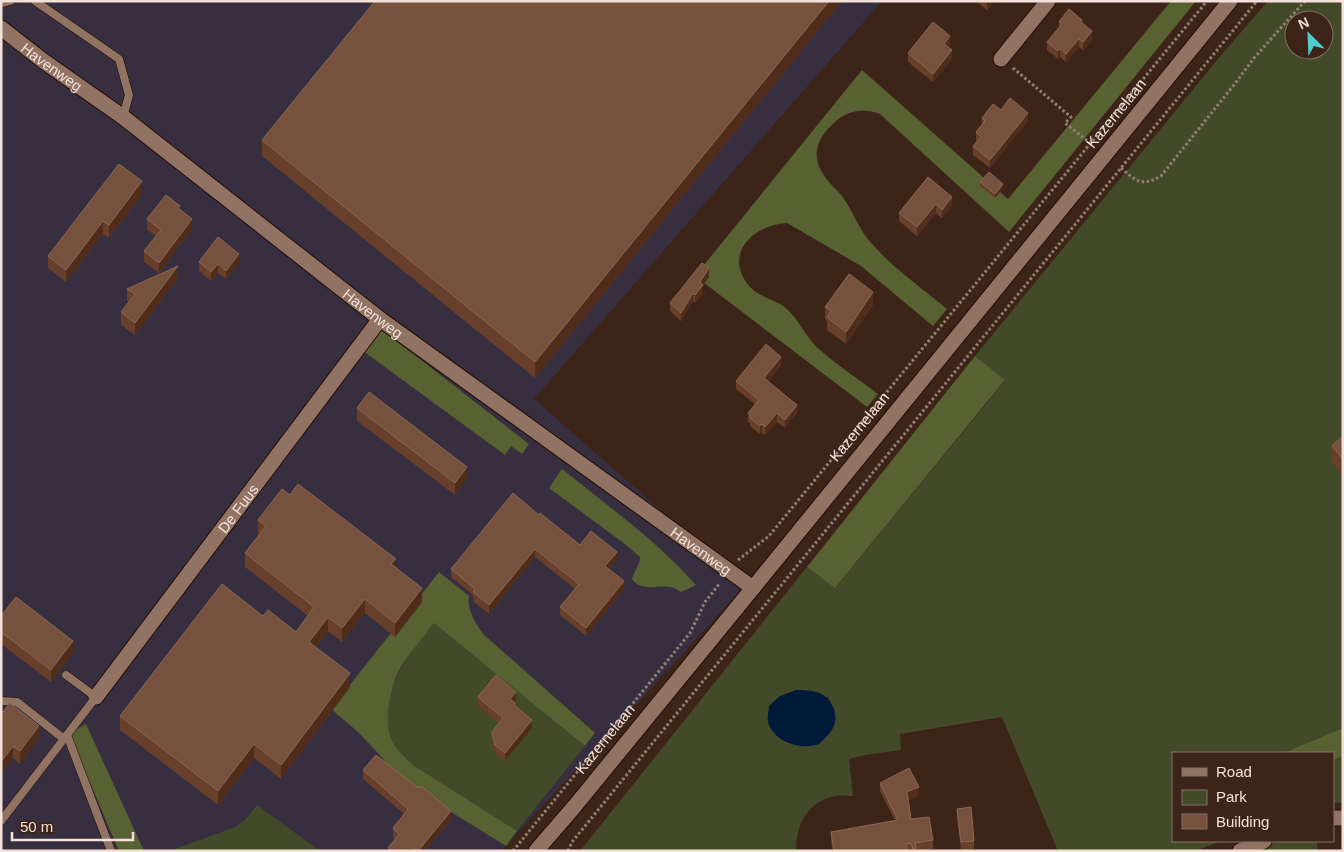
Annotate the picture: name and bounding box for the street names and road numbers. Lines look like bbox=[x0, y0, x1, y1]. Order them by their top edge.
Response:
street label: Havenweg bbox=[18, 39, 86, 94]
street label: Kazernelaan bbox=[1082, 75, 1149, 151]
street label: Havenweg bbox=[340, 285, 406, 341]
street label: Kazernelaan bbox=[826, 388, 892, 464]
street label: De Fuus bbox=[214, 481, 262, 536]
street label: Havenweg bbox=[668, 523, 735, 578]
street label: Kazernelaan bbox=[571, 700, 638, 776]

